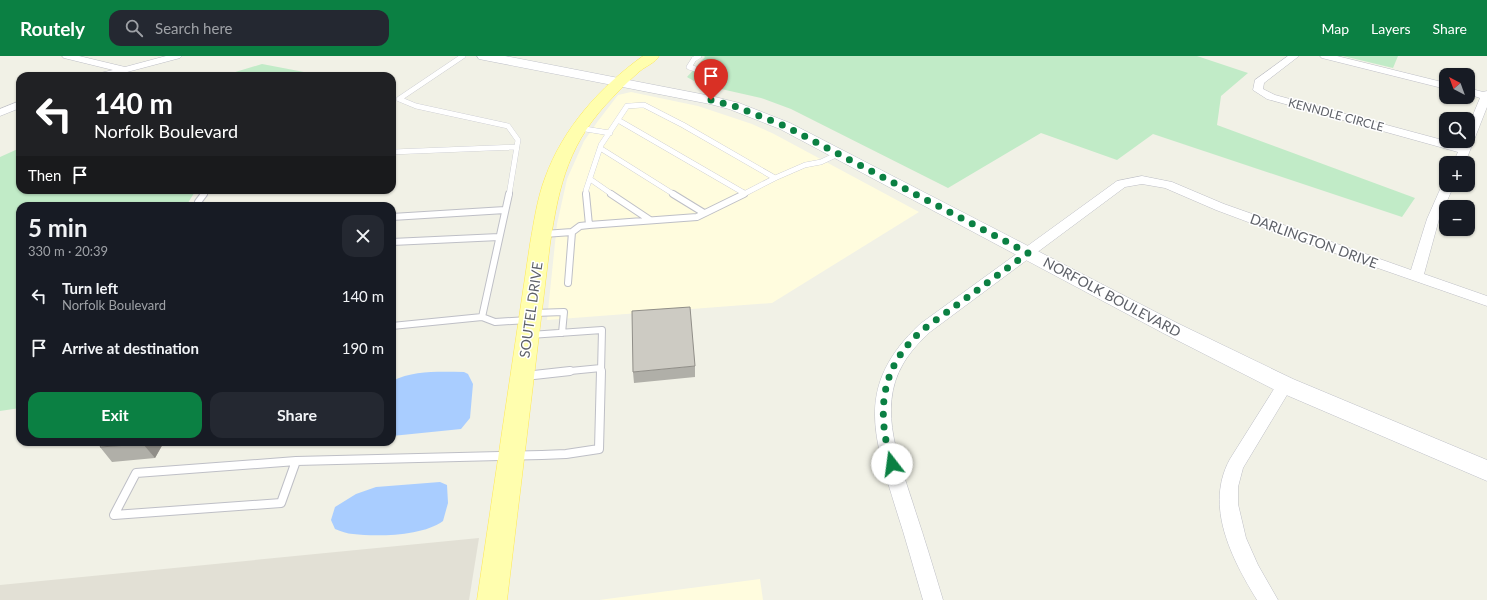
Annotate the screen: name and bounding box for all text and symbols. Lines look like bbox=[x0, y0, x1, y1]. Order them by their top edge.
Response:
search box bbox=[109, 10, 389, 46]
text: Routely bbox=[20, 17, 85, 40]
icon: search bbox=[123, 17, 145, 39]
text: Search here bbox=[155, 19, 232, 37]
text: Map bbox=[1321, 20, 1349, 37]
text: Layers bbox=[1371, 20, 1411, 37]
text: Share bbox=[1433, 20, 1467, 37]
pin bbox=[694, 59, 728, 100]
icon: arrive bbox=[700, 65, 722, 87]
north arrow bbox=[1439, 68, 1475, 104]
map controls bbox=[1439, 68, 1475, 236]
text: 140 m bbox=[94, 86, 173, 120]
icon: left bbox=[28, 88, 80, 140]
street label: KENNDLE CIRCLE bbox=[1287, 95, 1386, 135]
button: search bbox=[1439, 112, 1475, 148]
text: Norfolk Boulevard bbox=[94, 120, 238, 142]
button: + bbox=[1439, 156, 1475, 192]
icon: arrive bbox=[69, 164, 91, 186]
text: Then bbox=[28, 166, 61, 184]
button: − bbox=[1439, 200, 1475, 236]
street label: DARLINGTON DRIVE bbox=[1248, 209, 1380, 272]
text: 5 min bbox=[28, 213, 88, 242]
button: close bbox=[342, 215, 384, 257]
text: 330 m · 20:39 bbox=[28, 243, 108, 259]
street label: NORFOLK BOULEVARD bbox=[1041, 253, 1184, 340]
street label: SOUTEL DRIVE bbox=[515, 261, 546, 359]
text: Turn left bbox=[62, 279, 118, 297]
icon: left bbox=[28, 285, 50, 307]
text: 140 m bbox=[342, 287, 384, 305]
text: Norfolk Boulevard bbox=[62, 297, 166, 313]
icon: arrive bbox=[28, 337, 50, 359]
text: Arrive at destination bbox=[62, 339, 199, 357]
text: 190 m bbox=[342, 339, 384, 357]
button: Exit bbox=[28, 392, 202, 438]
button: Share bbox=[210, 392, 384, 438]
position arrow bbox=[871, 443, 913, 485]

